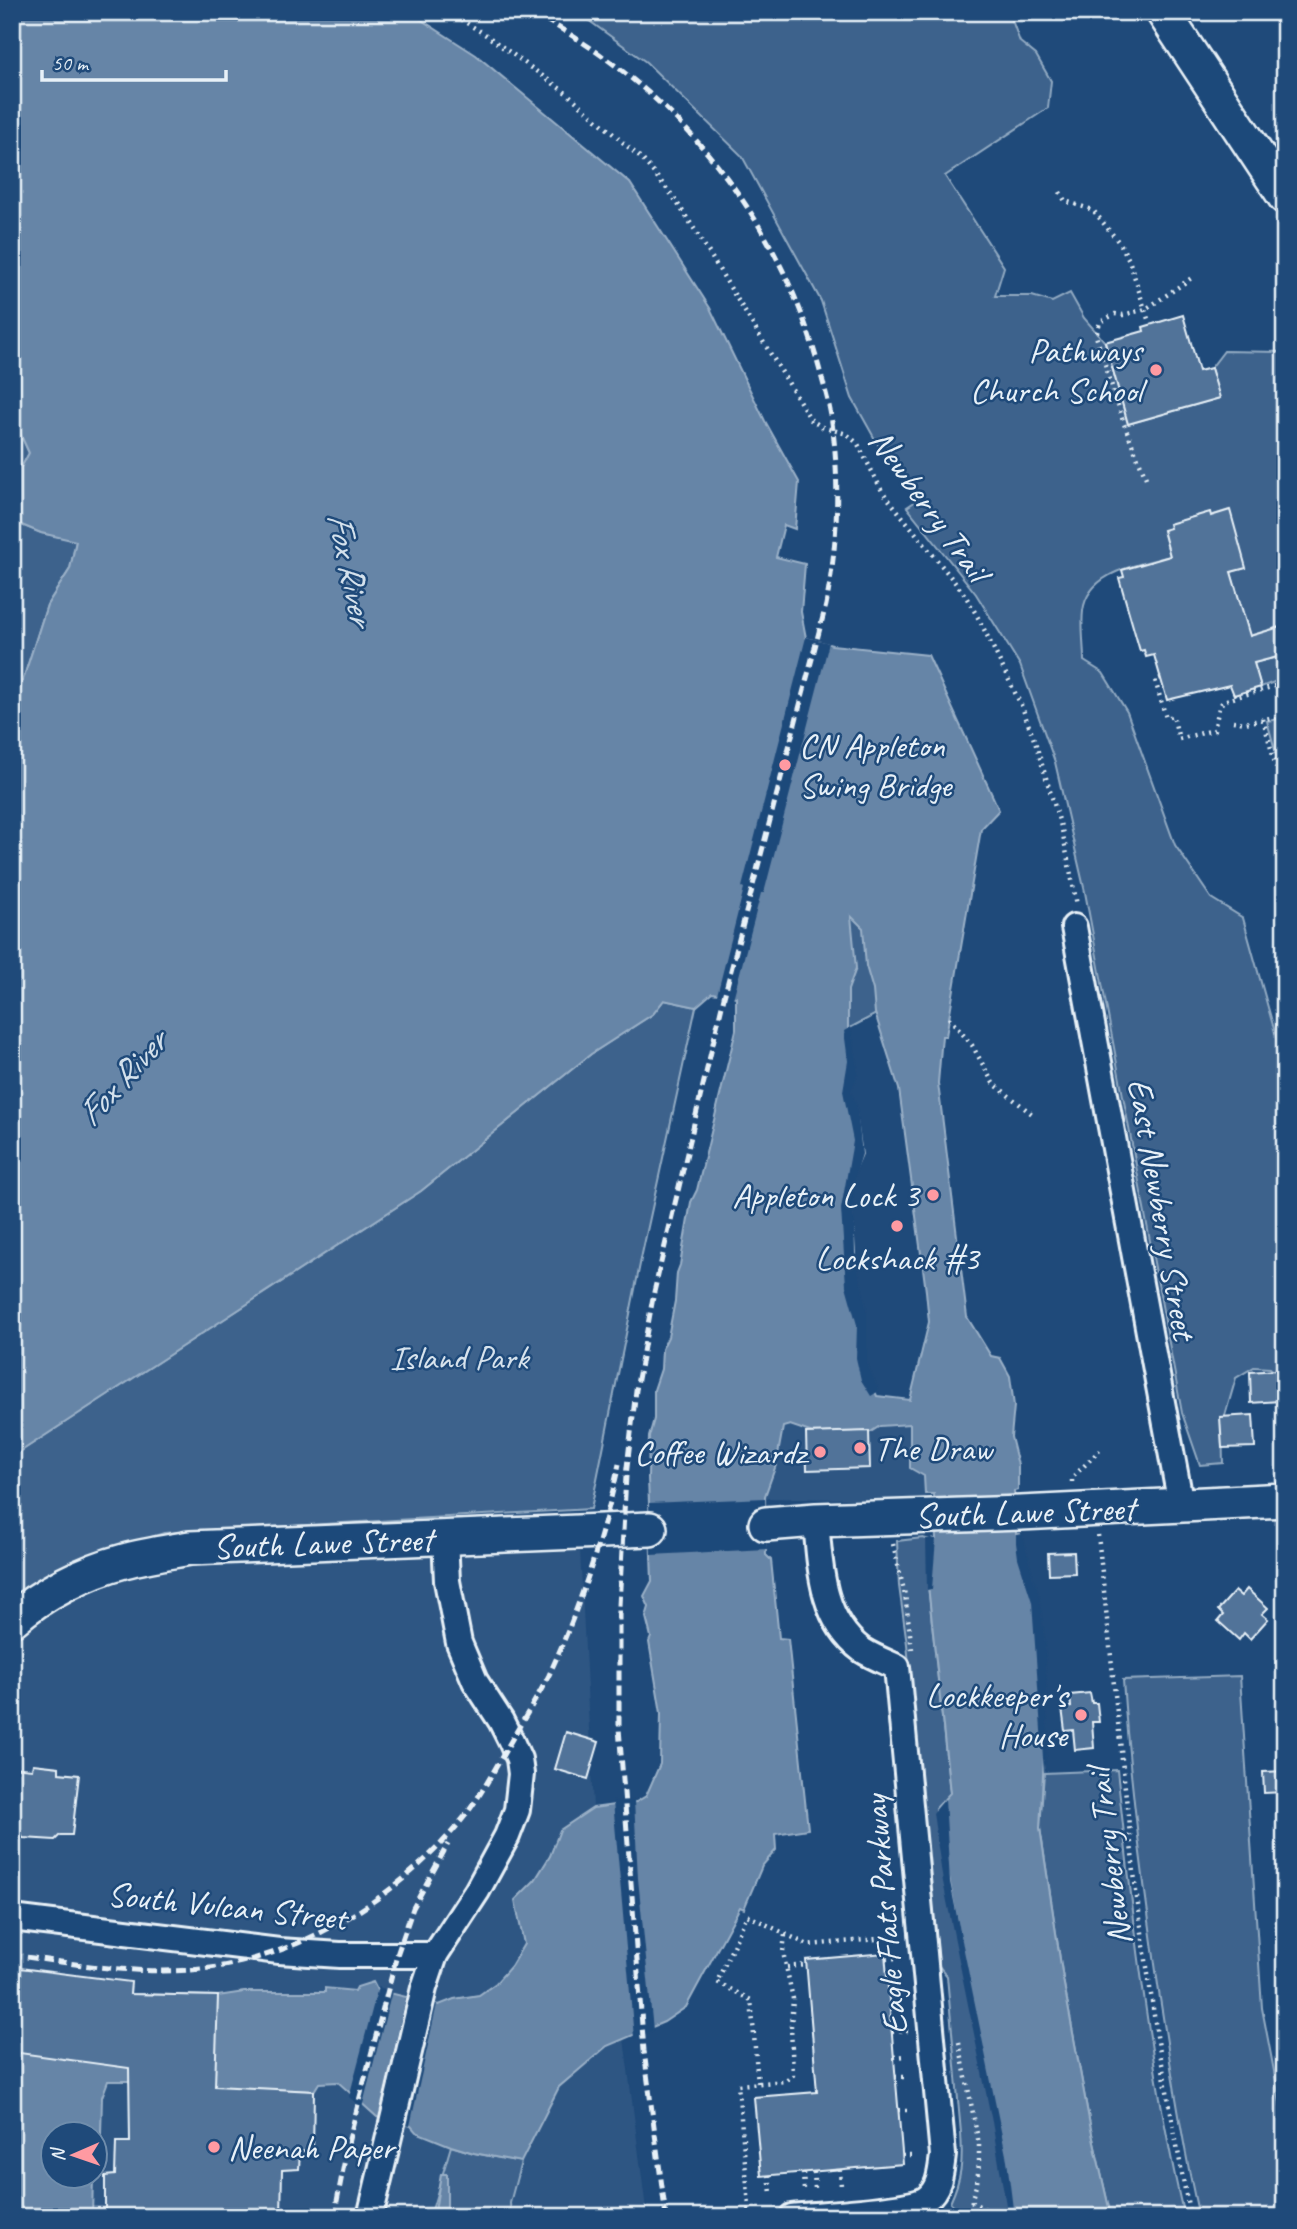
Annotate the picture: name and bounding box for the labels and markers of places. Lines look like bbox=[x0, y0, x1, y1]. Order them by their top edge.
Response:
place label: Pathways Church School bbox=[970, 328, 1148, 413]
marker: Pathways Church School bbox=[1148, 362, 1164, 378]
place label: CN Appleton Swing Bridge bbox=[799, 723, 954, 808]
marker: CN Appleton Swing Bridge bbox=[777, 757, 793, 773]
place label: Appleton Lock 3 bbox=[732, 1173, 921, 1218]
marker: Appleton Lock 3 bbox=[925, 1187, 941, 1203]
marker: Lockshack #3 bbox=[889, 1218, 905, 1234]
place label: Lockshack #3 bbox=[815, 1236, 981, 1281]
place label: The Draw bbox=[874, 1426, 995, 1471]
place label: Coffee Wizardz bbox=[634, 1430, 810, 1475]
marker: The Draw bbox=[852, 1440, 868, 1456]
marker: Coffee Wizardz bbox=[812, 1444, 828, 1460]
place label: Lockkeeper's House bbox=[926, 1673, 1070, 1758]
marker: Lockkeeper's House bbox=[1073, 1707, 1089, 1723]
place label: Neenah Paper bbox=[228, 2125, 397, 2170]
marker: Neenah Paper bbox=[206, 2139, 222, 2155]

